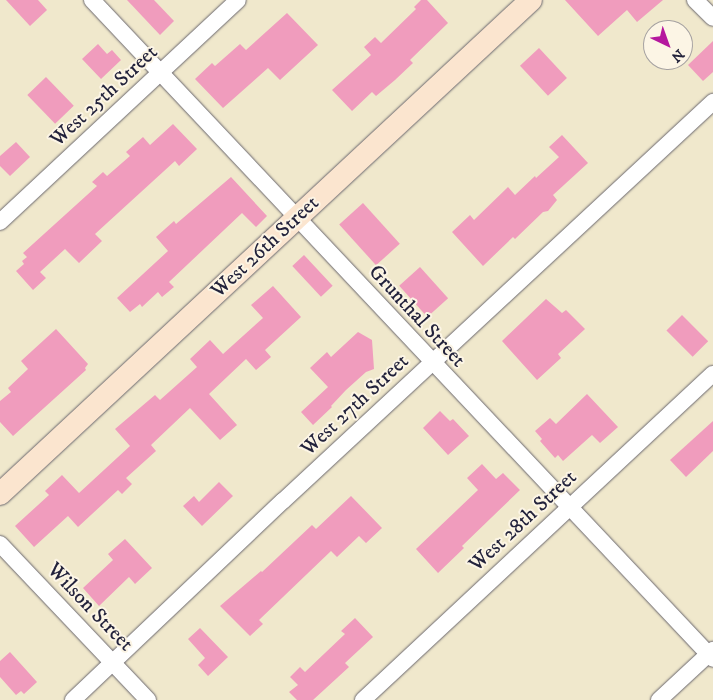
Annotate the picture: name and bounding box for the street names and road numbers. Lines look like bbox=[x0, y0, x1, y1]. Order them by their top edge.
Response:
street label: West 25th Street bbox=[45, 40, 163, 152]
street label: West 26th Street bbox=[206, 191, 324, 303]
street label: Grunthal Street bbox=[363, 260, 471, 372]
street label: West 27th Street bbox=[296, 349, 414, 461]
street label: West 28th Street bbox=[464, 465, 582, 577]
street label: Wilson Street bbox=[42, 557, 138, 657]

